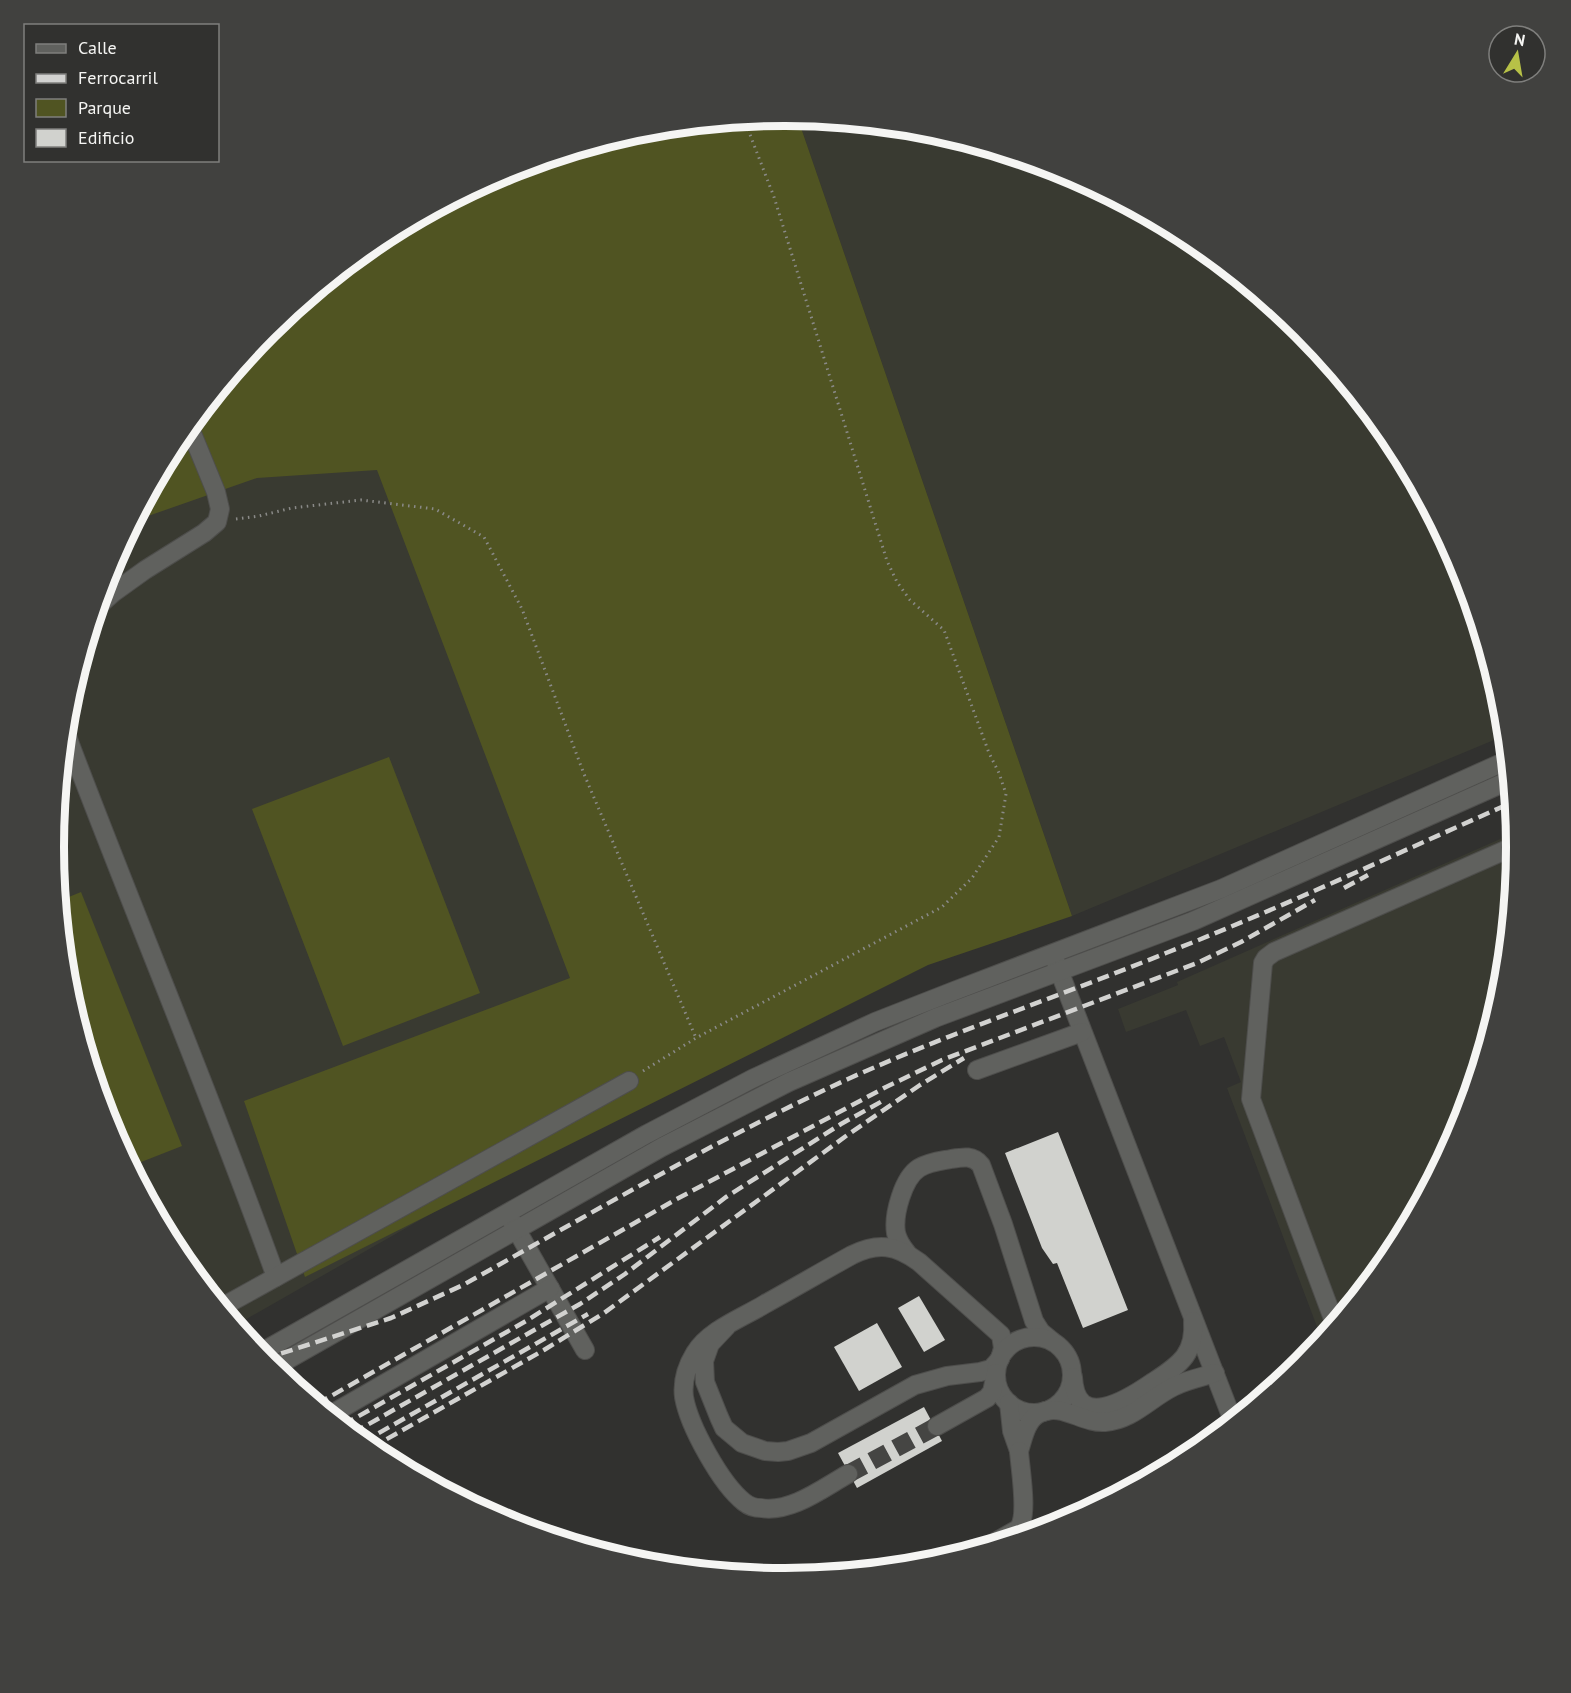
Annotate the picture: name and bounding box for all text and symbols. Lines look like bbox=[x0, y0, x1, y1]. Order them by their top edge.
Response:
legend bbox=[24, 24, 219, 162]
north arrow bbox=[1487, 24, 1547, 84]
text: N bbox=[1513, 28, 1527, 50]
text: Calle bbox=[78, 36, 117, 59]
text: Ferrocarril bbox=[78, 66, 158, 89]
text: Parque bbox=[78, 96, 131, 119]
text: Edificio bbox=[78, 126, 134, 149]

